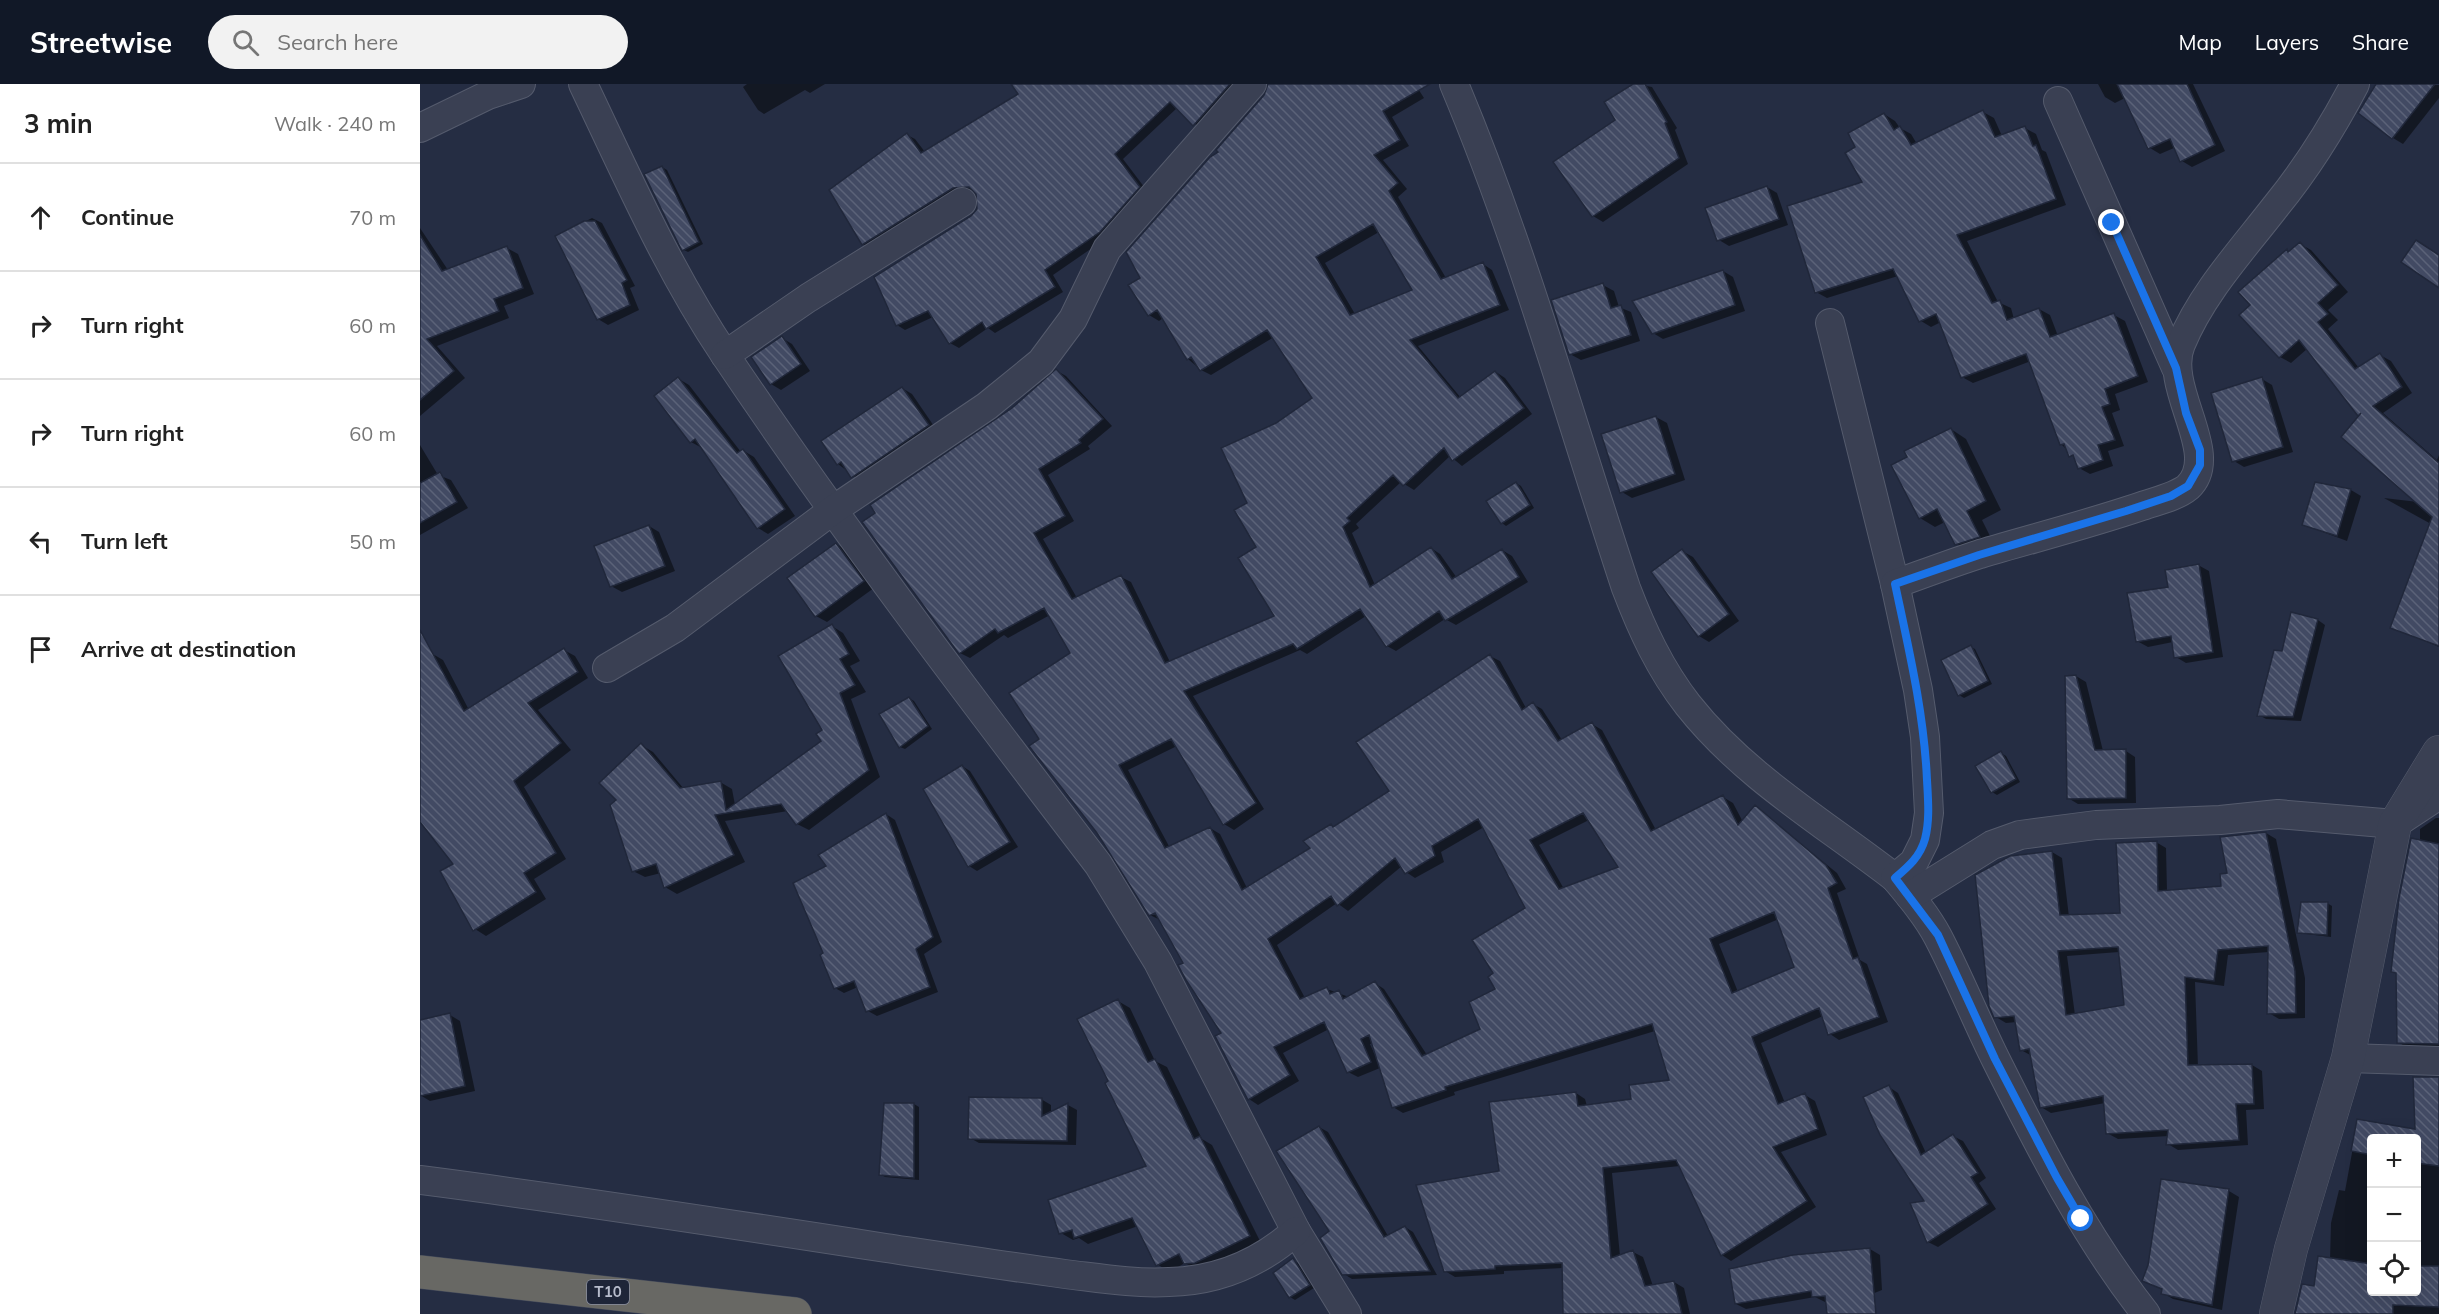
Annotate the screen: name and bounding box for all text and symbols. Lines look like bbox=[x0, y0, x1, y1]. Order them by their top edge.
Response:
search box bbox=[208, 15, 628, 69]
text: Streetwise bbox=[30, 25, 172, 60]
icon: search bbox=[229, 26, 262, 59]
text: Search here bbox=[277, 28, 398, 56]
text: Map bbox=[2179, 29, 2222, 55]
text: Layers bbox=[2255, 29, 2319, 55]
text: Share bbox=[2352, 29, 2409, 55]
text: 3 min bbox=[24, 107, 93, 140]
text: Walk · 240 m bbox=[274, 111, 396, 136]
icon: ahead bbox=[24, 201, 57, 234]
text: Continue bbox=[81, 203, 174, 231]
text: 70 m bbox=[349, 205, 396, 230]
route end bbox=[2098, 209, 2124, 235]
icon: right bbox=[24, 309, 57, 342]
text: Turn right bbox=[81, 311, 184, 339]
text: 60 m bbox=[349, 313, 396, 338]
icon: right bbox=[24, 417, 57, 450]
text: Turn right bbox=[81, 419, 184, 447]
text: 60 m bbox=[349, 421, 396, 446]
icon: left bbox=[24, 525, 57, 558]
text: Turn left bbox=[81, 527, 168, 555]
text: 50 m bbox=[349, 529, 396, 554]
icon: arrive bbox=[24, 633, 57, 666]
text: Arrive at destination bbox=[81, 635, 296, 663]
map controls bbox=[2367, 1134, 2421, 1296]
button: + bbox=[2367, 1134, 2421, 1188]
button: − bbox=[2367, 1188, 2421, 1242]
route start bbox=[2067, 1205, 2093, 1231]
button: locate bbox=[2367, 1242, 2421, 1296]
road number: T10 bbox=[587, 1280, 629, 1304]

